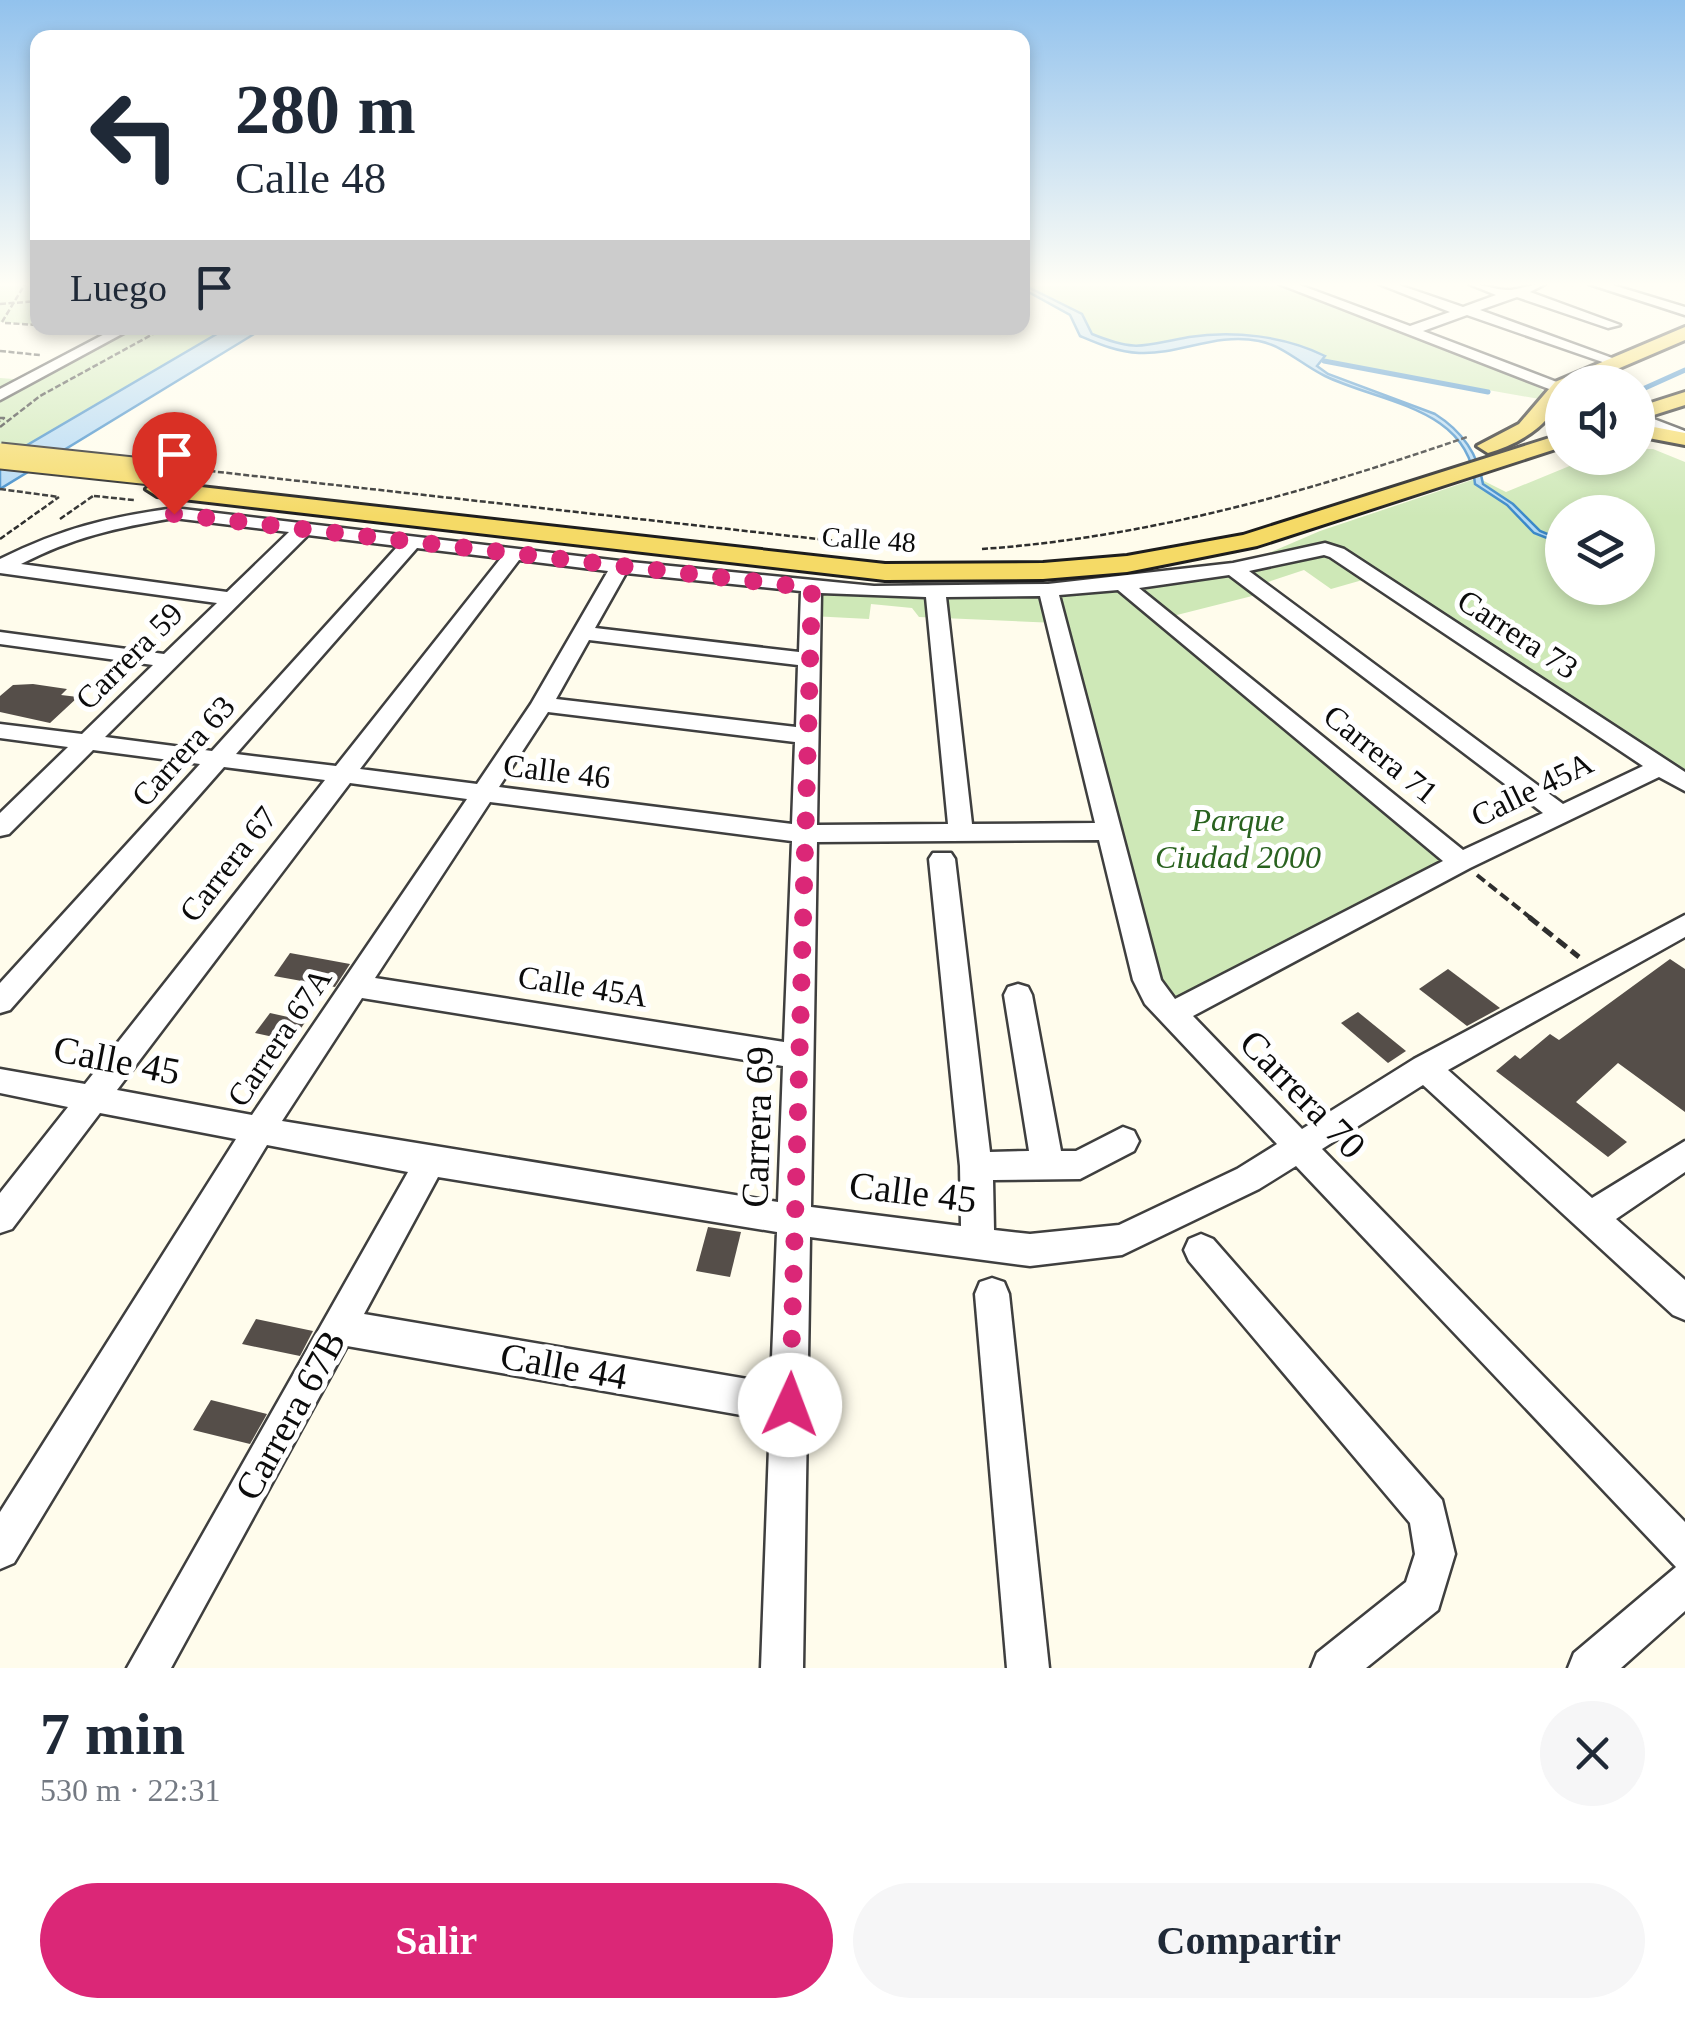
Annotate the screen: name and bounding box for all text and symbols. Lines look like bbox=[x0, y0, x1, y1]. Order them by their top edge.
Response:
icon: left bbox=[70, 70, 200, 200]
text: 280 m bbox=[235, 71, 416, 148]
text: Calle 48 bbox=[235, 153, 386, 203]
icon: arrive bbox=[187, 260, 242, 315]
text: Luego bbox=[70, 267, 167, 309]
map controls bbox=[1545, 365, 1655, 605]
button: sound bbox=[1545, 365, 1655, 475]
pin bbox=[132, 412, 217, 515]
icon: arrive bbox=[147, 427, 202, 482]
button: layers bbox=[1545, 495, 1655, 605]
street label: Calle 48 bbox=[821, 521, 917, 558]
street label: Carrera 73 bbox=[1451, 582, 1585, 686]
street label: Carrera 59 bbox=[68, 595, 190, 717]
street label: Carrera 63 bbox=[124, 688, 242, 814]
street label: Carrera 71 bbox=[1317, 697, 1445, 811]
street label: Calle 45A bbox=[1465, 744, 1599, 834]
street label: Calle 46 bbox=[501, 747, 613, 795]
street label: Carrera 67 bbox=[172, 799, 284, 929]
park label: Parque Ciudad 2000 bbox=[1155, 802, 1321, 875]
street label: Calle 45A bbox=[516, 958, 650, 1014]
street label: Carrera 67A bbox=[220, 961, 338, 1113]
street label: Carrera 70 bbox=[1232, 1021, 1374, 1167]
street label: Calle 45 bbox=[50, 1027, 184, 1093]
street label: Carrera 69 bbox=[733, 1046, 781, 1208]
street label: Calle 45 bbox=[847, 1163, 979, 1221]
street label: Carrera 67B bbox=[226, 1323, 354, 1507]
street label: Calle 44 bbox=[497, 1334, 631, 1398]
position arrow bbox=[738, 1353, 842, 1457]
text: 7 min bbox=[40, 1701, 185, 1767]
button: close bbox=[1540, 1701, 1645, 1806]
text: 530 m · 22:31 bbox=[40, 1772, 220, 1808]
button: Salir bbox=[40, 1883, 833, 1998]
button: Compartir bbox=[853, 1883, 1645, 1998]

